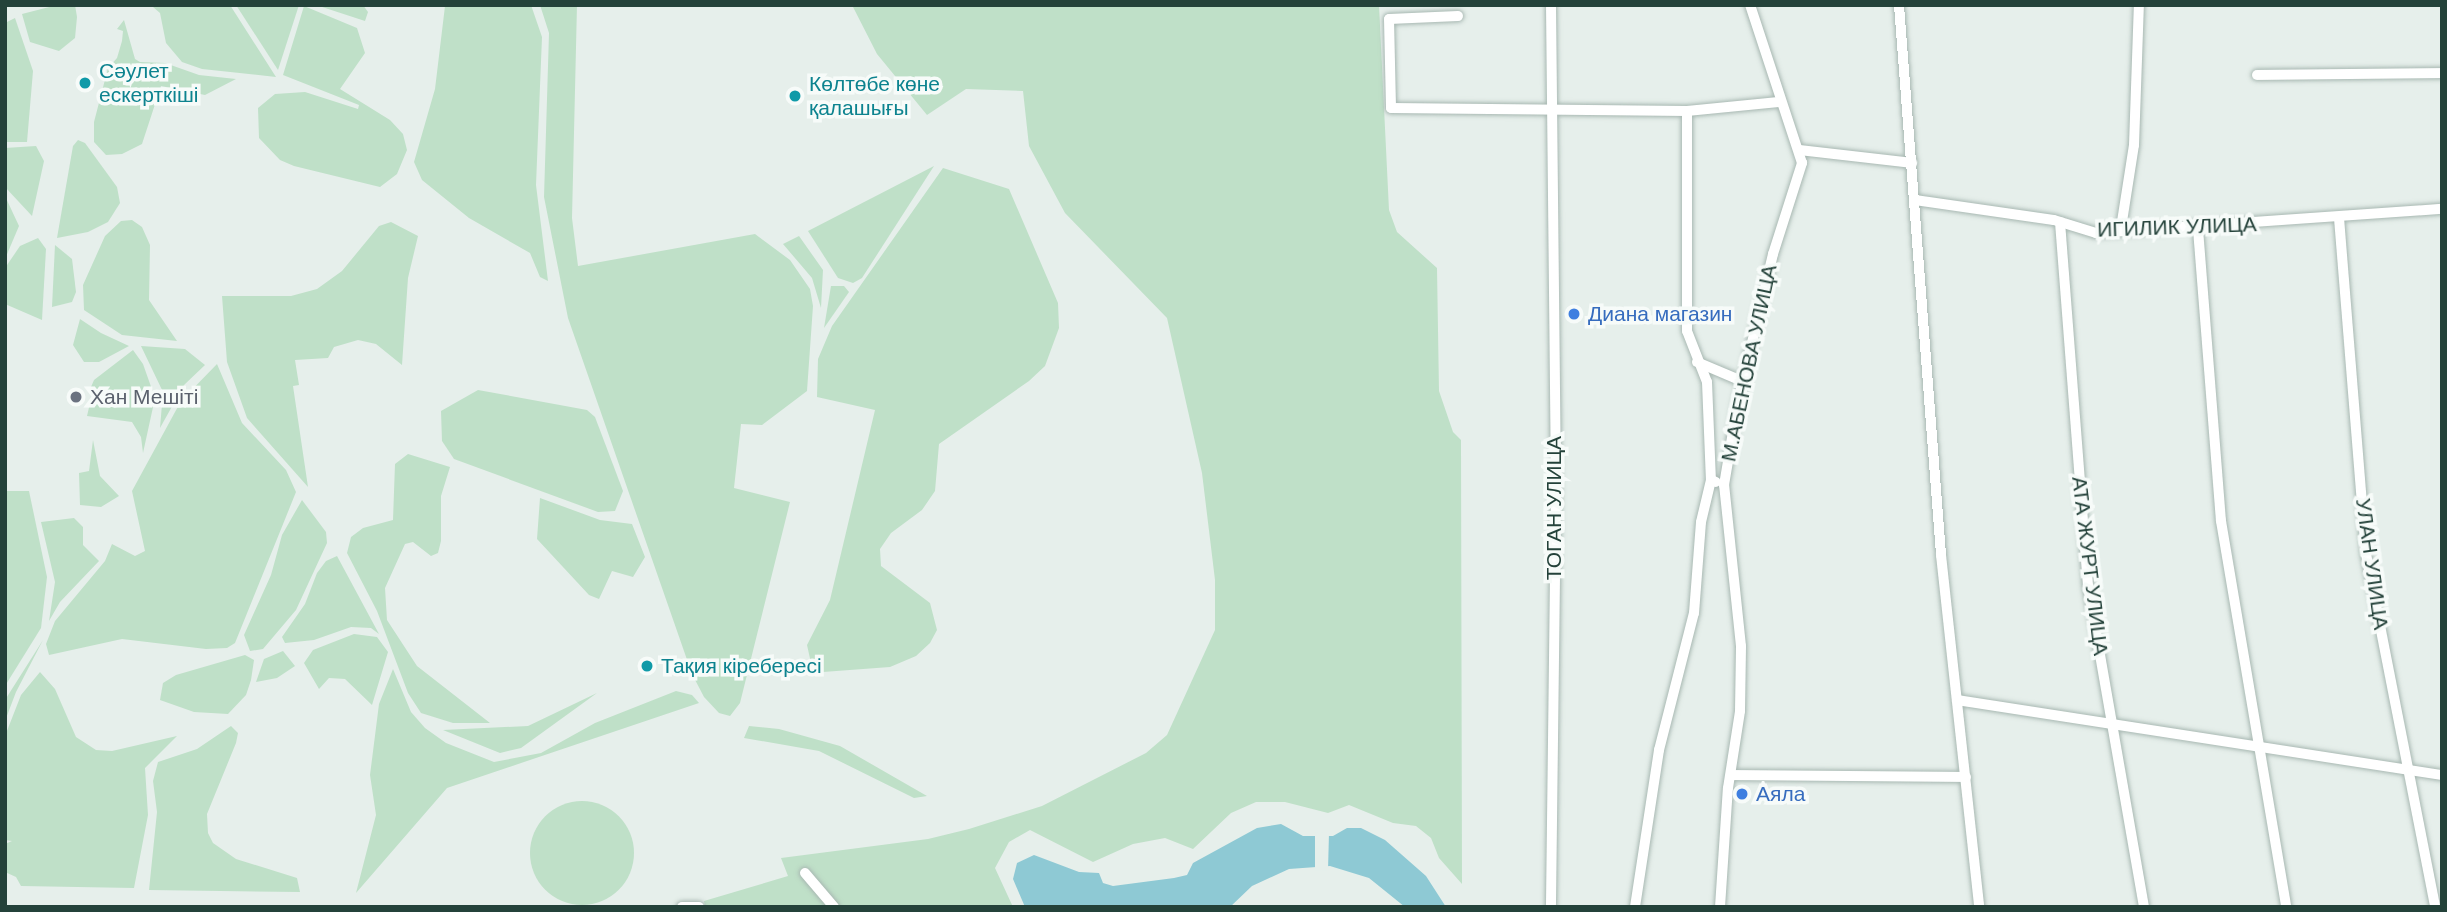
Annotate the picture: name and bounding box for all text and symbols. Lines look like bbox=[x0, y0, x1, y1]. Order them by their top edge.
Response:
place label: Сәулет ескерткіші bbox=[99, 58, 198, 108]
place label: Көлтөбе көне қалашығы bbox=[809, 71, 940, 121]
marker: Сәулет ескерткіші bbox=[77, 75, 93, 91]
marker: Көлтөбе көне қалашығы bbox=[787, 88, 803, 104]
street label: ИГИЛИК УЛИЦА bbox=[2097, 212, 2257, 242]
street label: М.АБЕНОВА УЛИЦА bbox=[1716, 262, 1782, 464]
place label: Диана магазин bbox=[1588, 301, 1732, 327]
marker: Диана магазин bbox=[1566, 306, 1582, 322]
place label: Хан Мешіті bbox=[90, 384, 198, 410]
marker: Хан Мешіті bbox=[68, 389, 84, 405]
street label: ТОГАН УЛИЦА bbox=[1541, 436, 1567, 580]
street label: АТА ЖУРТ УЛИЦА bbox=[2067, 475, 2113, 657]
street label: УЛАН УЛИЦА bbox=[2350, 497, 2394, 631]
place label: Тақия кіребересі bbox=[661, 653, 822, 679]
marker: Тақия кіребересі bbox=[639, 658, 655, 674]
place label: Аяла bbox=[1756, 781, 1805, 807]
marker: Аяла bbox=[1734, 786, 1750, 802]

